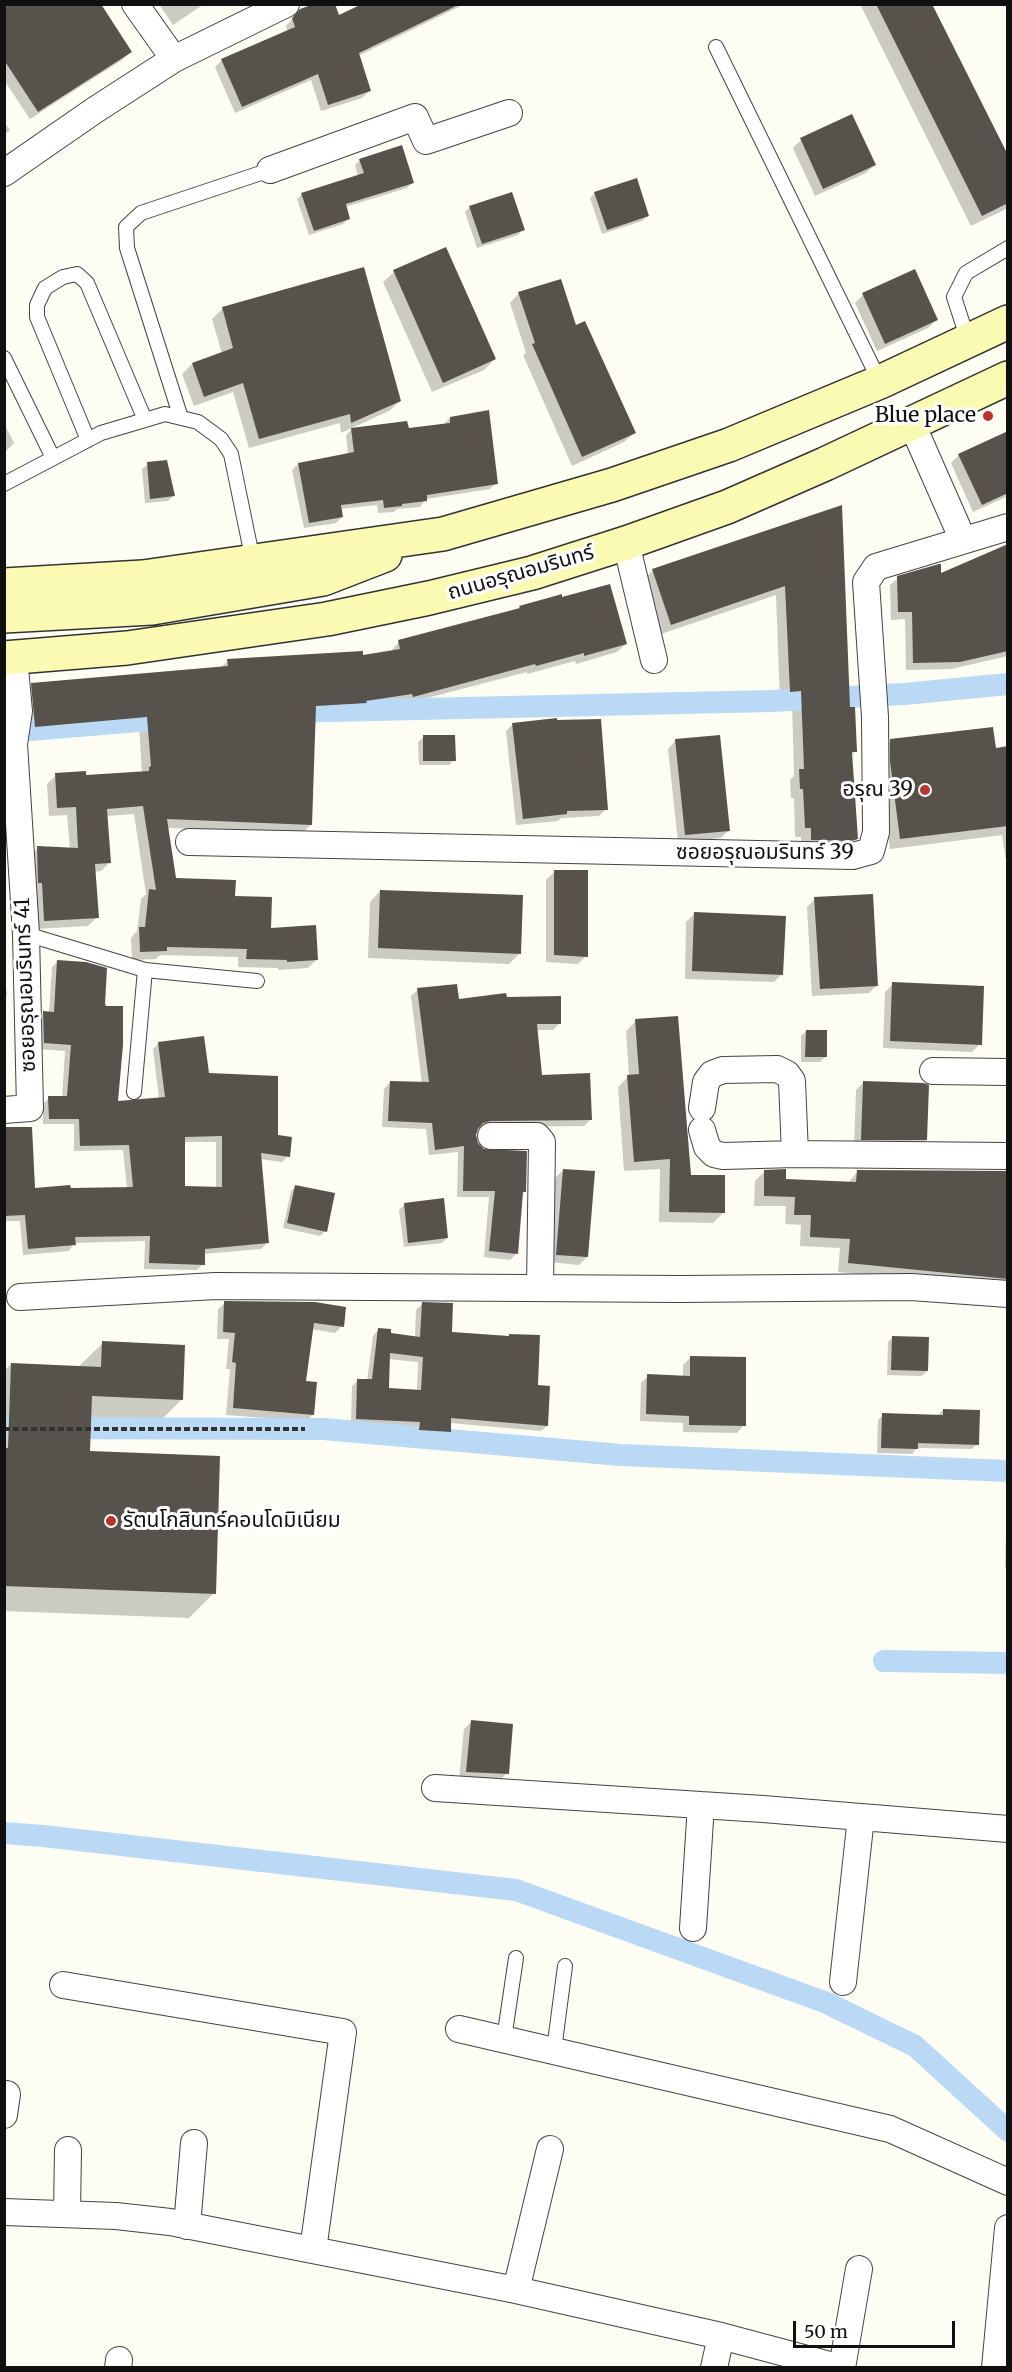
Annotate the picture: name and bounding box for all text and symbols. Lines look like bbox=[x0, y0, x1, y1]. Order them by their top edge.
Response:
place label: Blue place bbox=[875, 403, 976, 429]
marker: Blue place bbox=[981, 409, 995, 423]
street label: ถนนอรุณอมรินทร์ bbox=[445, 540, 597, 606]
place label: อรุณ 39 bbox=[843, 777, 913, 803]
marker: อรุณ 39 bbox=[918, 783, 932, 797]
street label: ซอยอรุณอมรินทร์ 39 bbox=[676, 840, 854, 866]
street label: ซอยอรุณอมรินทร์ 41 bbox=[10, 897, 42, 1073]
place label: รัตนโกสินทร์คอนโดมิเนียม bbox=[123, 1508, 341, 1534]
marker: รัตนโกสินทร์คอนโดมิเนียม bbox=[104, 1514, 118, 1528]
scale bar bbox=[796, 2309, 958, 2347]
text: 50 m bbox=[804, 2320, 848, 2343]

